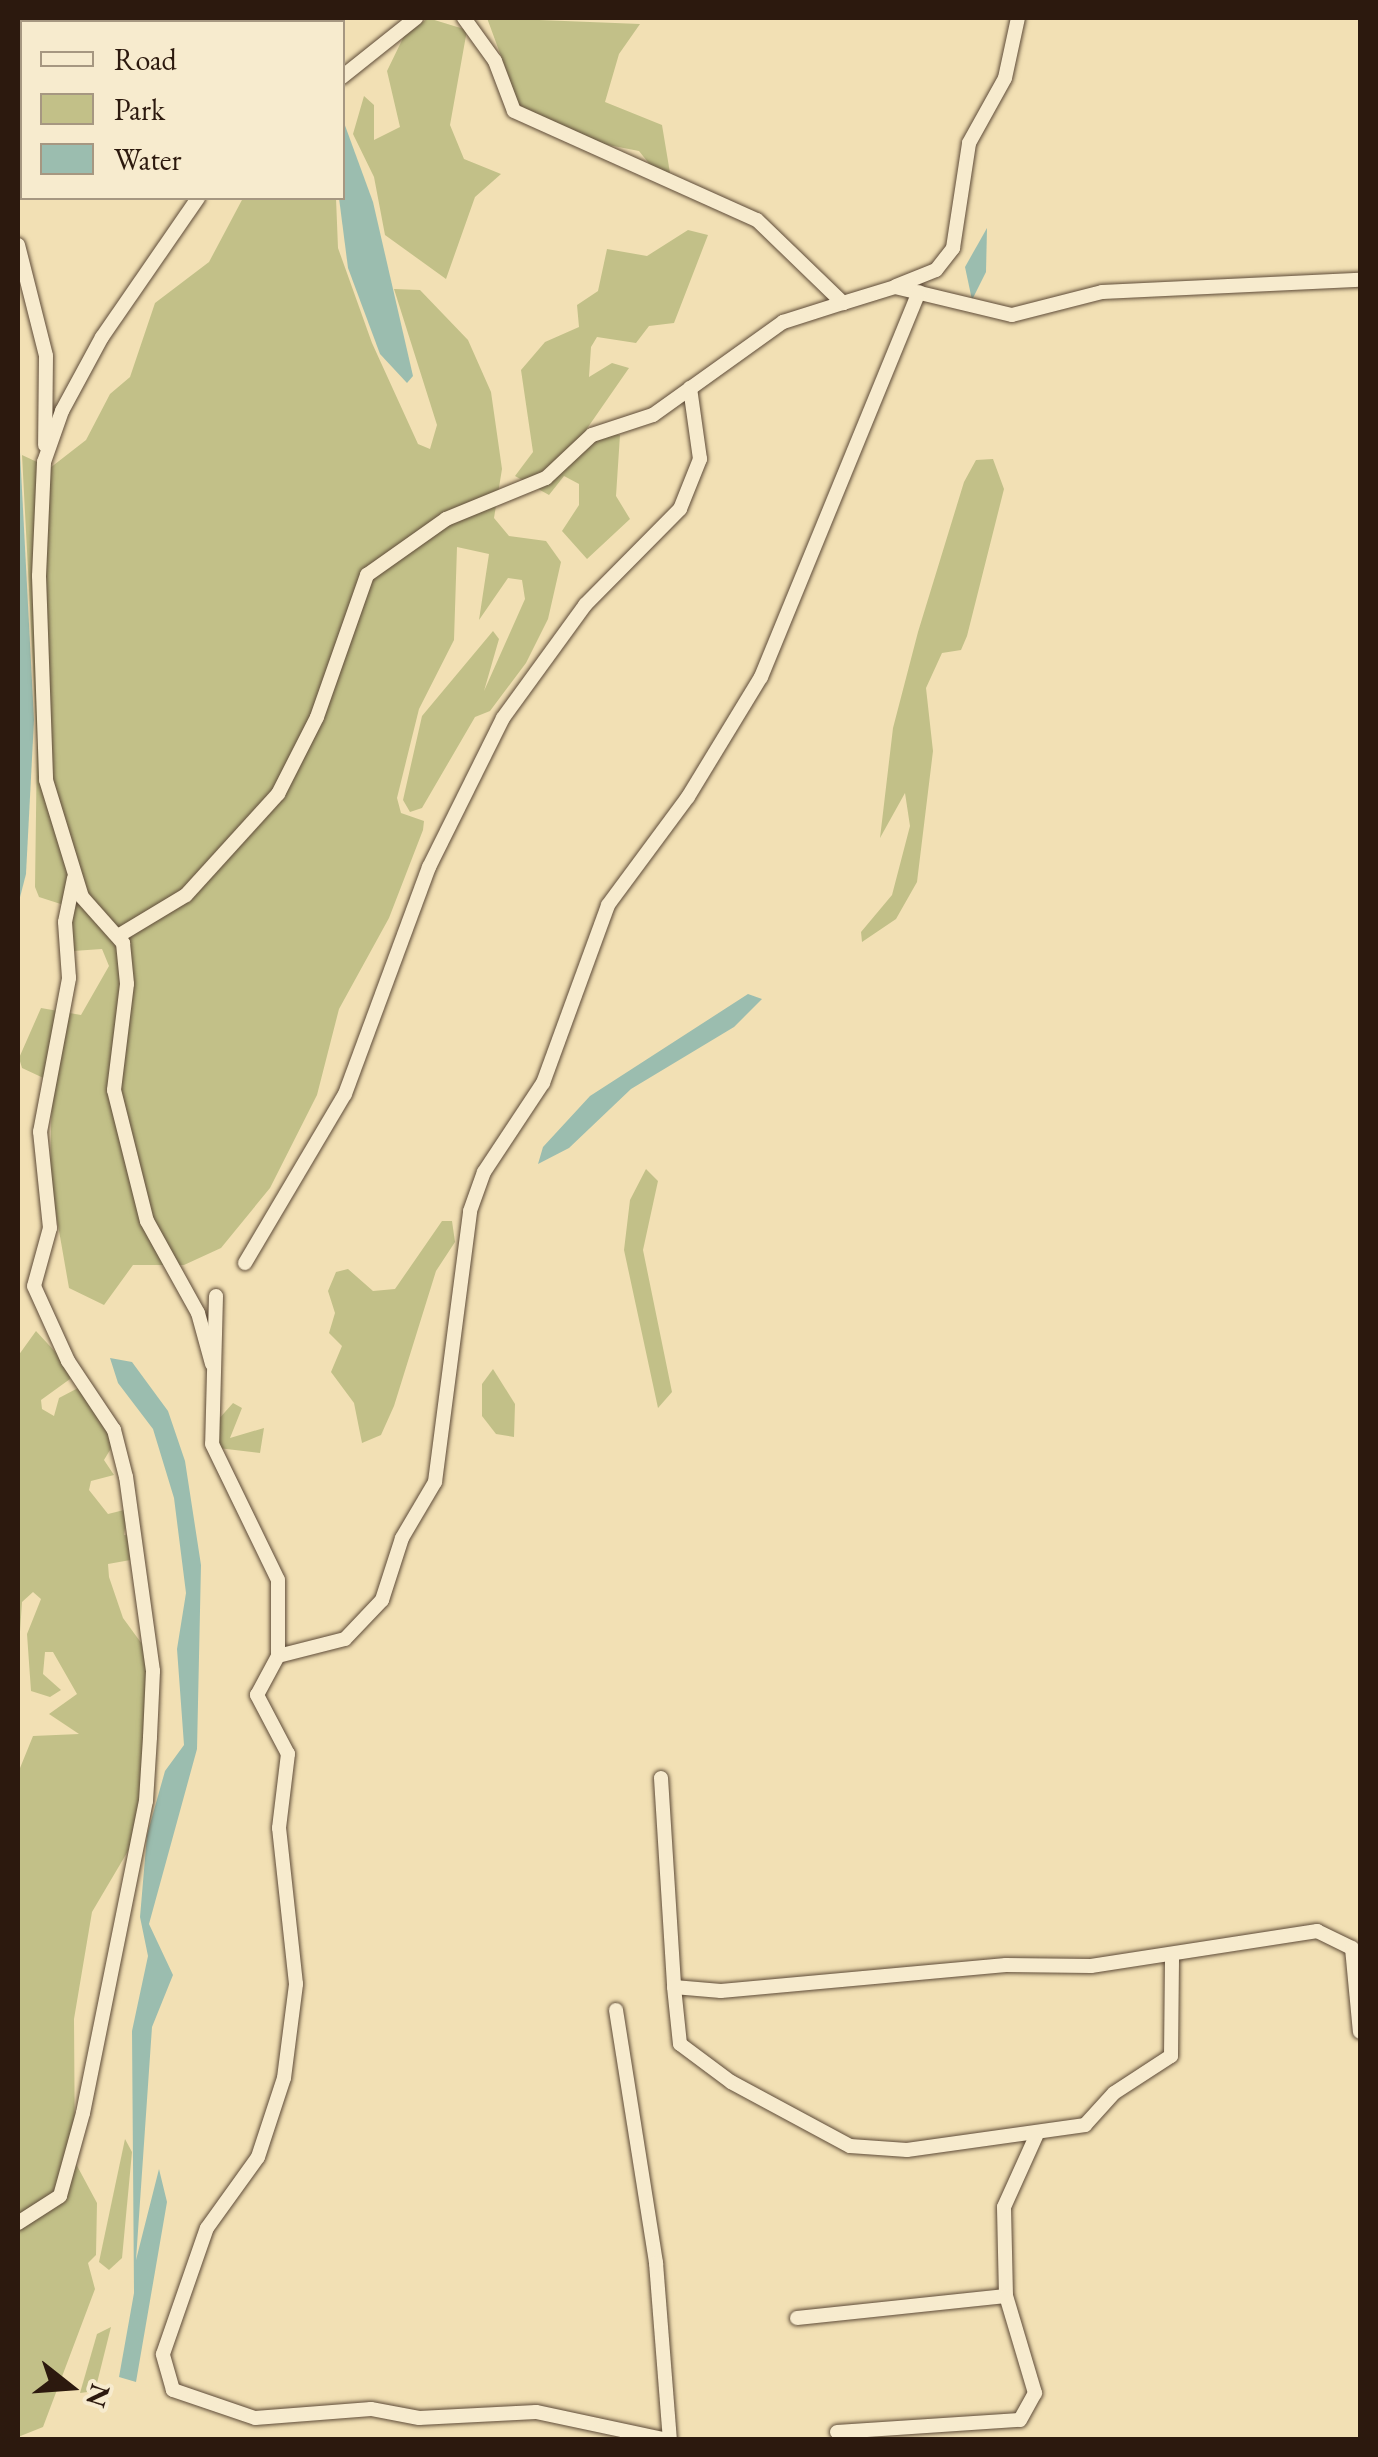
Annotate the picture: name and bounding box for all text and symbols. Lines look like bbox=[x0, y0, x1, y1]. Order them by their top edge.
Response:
legend bbox=[20, 20, 345, 200]
text: Road bbox=[114, 40, 177, 79]
text: Park bbox=[114, 90, 165, 129]
text: Water bbox=[114, 140, 182, 179]
north arrow bbox=[20, 2337, 120, 2437]
text: N bbox=[78, 2380, 119, 2412]

